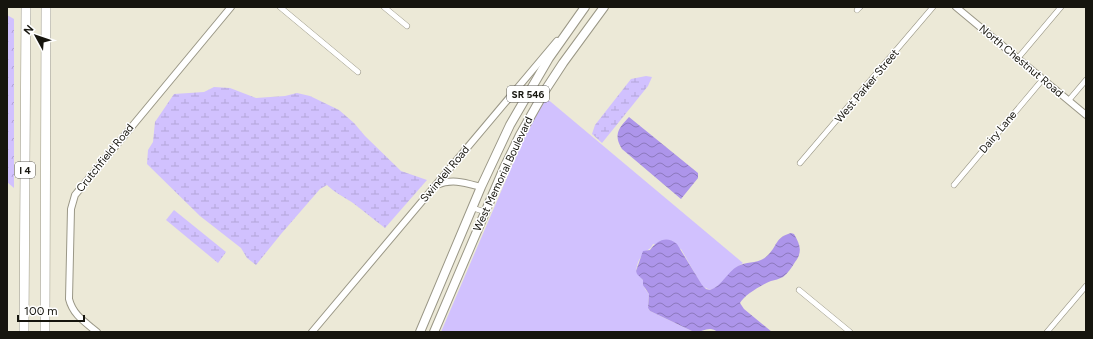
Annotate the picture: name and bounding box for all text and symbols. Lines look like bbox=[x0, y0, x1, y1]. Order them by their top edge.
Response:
north arrow bbox=[16, 16, 56, 56]
text: N bbox=[21, 22, 36, 37]
street label: North Chestnut Road bbox=[976, 22, 1066, 100]
street label: West Parker Street bbox=[832, 47, 902, 125]
road number: SR 546 bbox=[507, 86, 549, 102]
street label: Dairy Lane bbox=[976, 108, 1020, 156]
street label: West Memorial Boulevard bbox=[471, 115, 535, 233]
street label: Crutchfield Road bbox=[74, 121, 136, 195]
street label: Swindell Road bbox=[418, 143, 472, 205]
road number: I 4 bbox=[15, 162, 35, 178]
scale bar bbox=[18, 297, 84, 323]
text: 100 m bbox=[24, 304, 58, 318]

